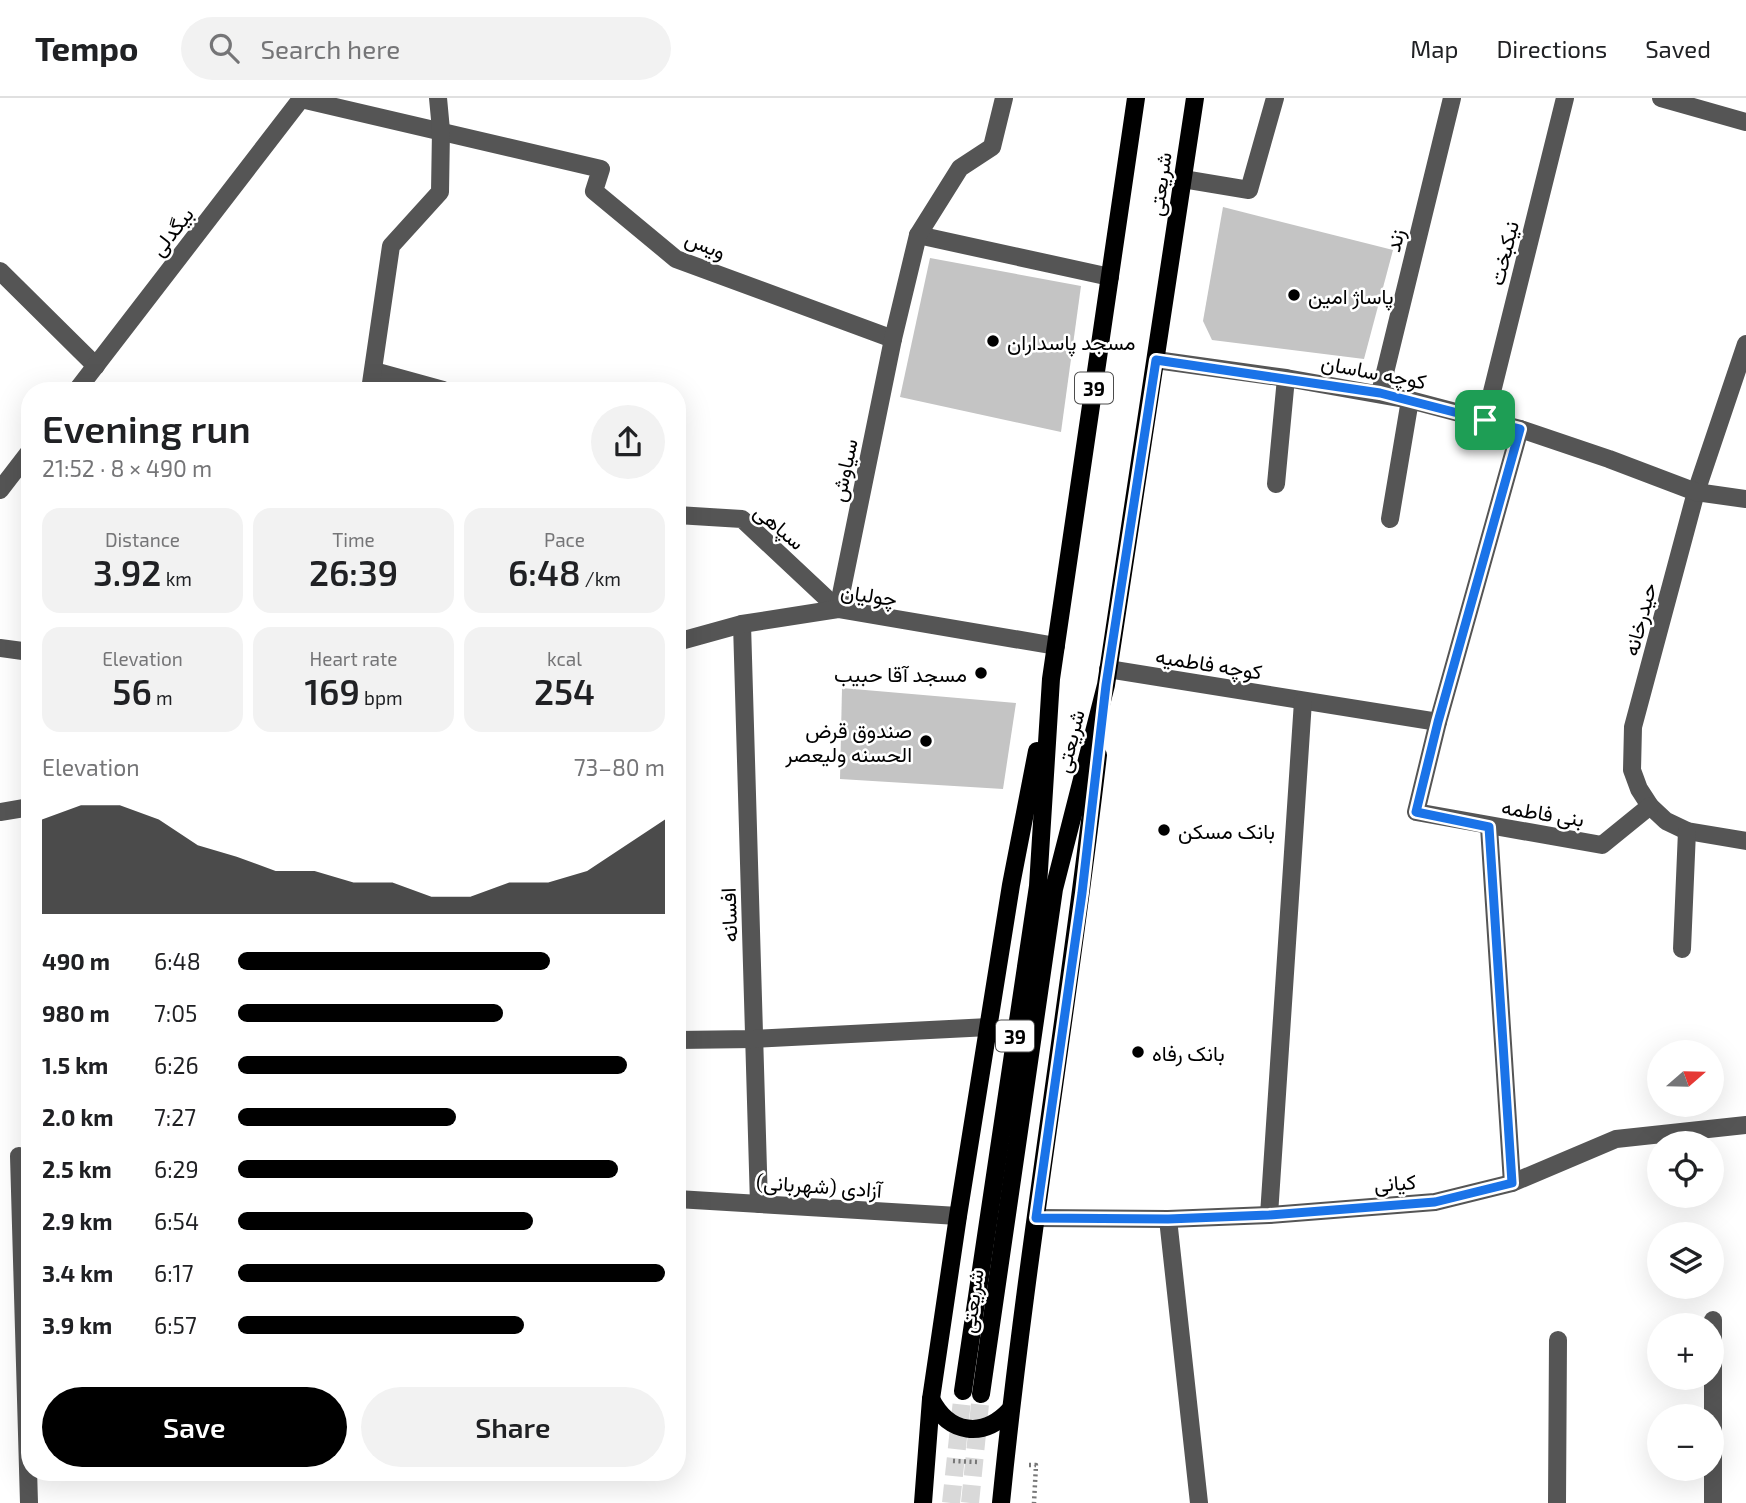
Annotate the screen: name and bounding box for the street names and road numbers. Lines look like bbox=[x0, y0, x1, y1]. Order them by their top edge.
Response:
street label: شریعتی bbox=[1142, 150, 1178, 218]
street label: بیگدلی bbox=[144, 201, 199, 261]
street label: نیکبخت bbox=[1483, 218, 1524, 288]
street label: ویس bbox=[681, 224, 730, 266]
street label: زند bbox=[1379, 226, 1411, 255]
street label: کوچه ساسان bbox=[1319, 349, 1429, 396]
road number: 39 bbox=[1075, 372, 1113, 404]
street label: سیاوش bbox=[824, 436, 864, 504]
street label: سپاهی bbox=[748, 498, 810, 556]
street label: چولیان bbox=[839, 578, 899, 613]
street label: حیدرخانه bbox=[1617, 580, 1663, 659]
street label: کوچه فاطمیه bbox=[1153, 642, 1264, 687]
street label: شریعتی bbox=[1049, 707, 1091, 776]
street label: بنی فاطمه bbox=[1500, 793, 1586, 832]
street label: افسانه bbox=[715, 887, 741, 943]
road number: 39 bbox=[996, 1020, 1034, 1052]
street label: آزادی (شهربانی) bbox=[755, 1168, 885, 1204]
street label: کیانی bbox=[1373, 1168, 1417, 1197]
street label: شریعتی bbox=[954, 1267, 990, 1335]

